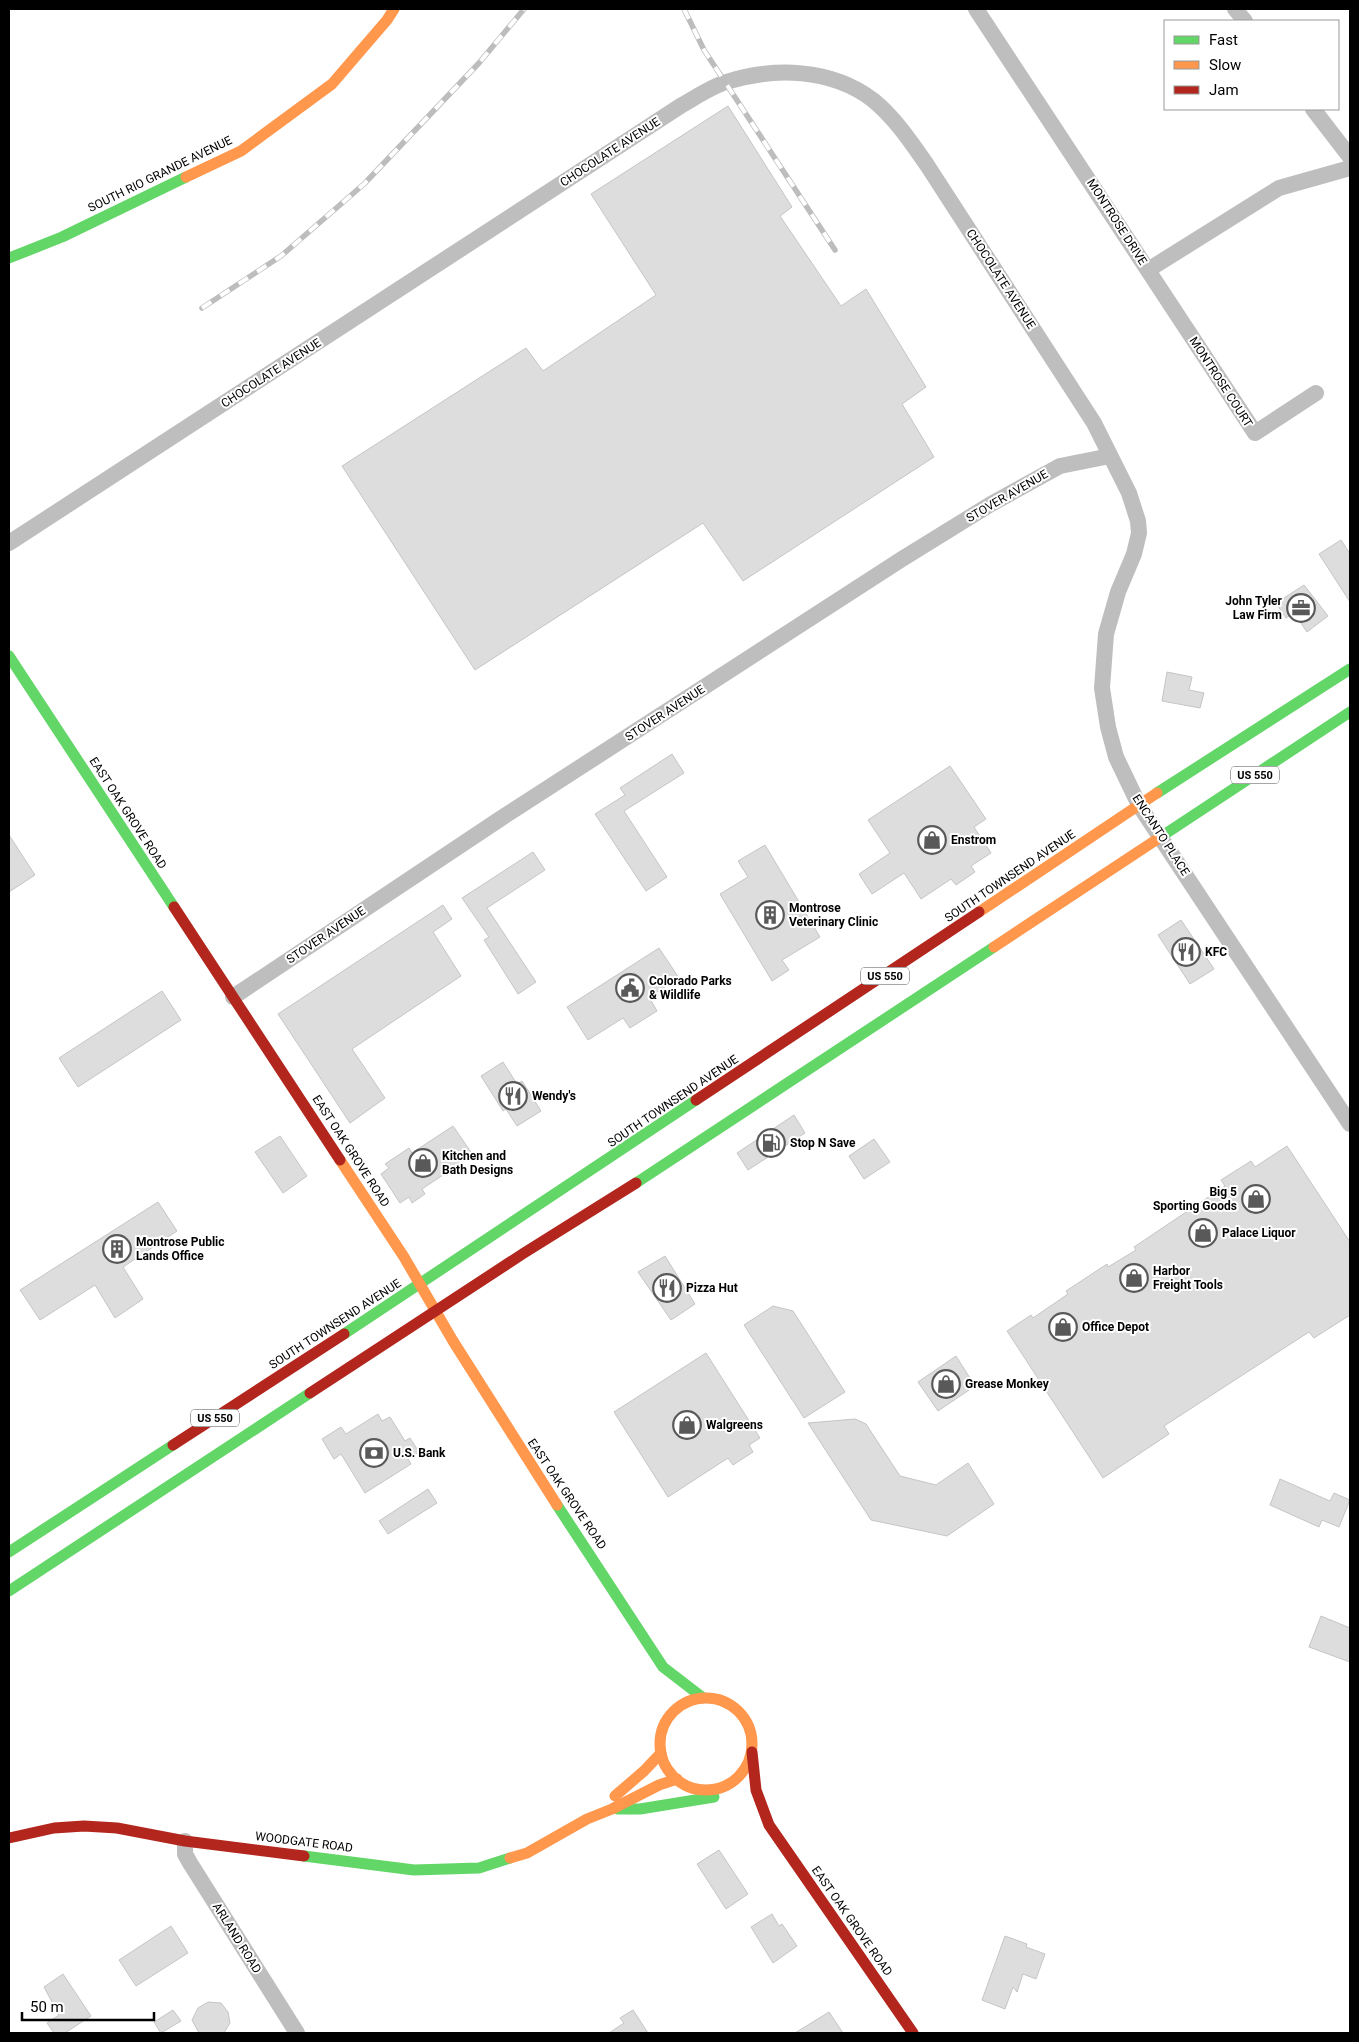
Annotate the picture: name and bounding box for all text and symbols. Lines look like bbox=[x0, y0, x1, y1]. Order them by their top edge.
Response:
legend bbox=[1164, 20, 1339, 110]
text: Fast bbox=[1209, 31, 1238, 49]
text: Slow bbox=[1209, 56, 1241, 74]
text: Jam bbox=[1209, 81, 1239, 99]
street label: CHOCOLATE AVENUE bbox=[557, 114, 663, 190]
street label: SOUTH RIO GRANDE AVENUE bbox=[86, 133, 234, 215]
street label: MONTROSE DRIVE bbox=[1084, 176, 1150, 268]
street label: CHOCOLATE AVENUE bbox=[963, 226, 1039, 332]
street label: MONTROSE COURT bbox=[1187, 334, 1255, 430]
street label: CHOCOLATE AVENUE bbox=[218, 335, 324, 411]
street label: STOVER AVENUE bbox=[964, 467, 1050, 525]
office icon: John Tyler Law Firm bbox=[1286, 593, 1316, 623]
place label: John Tyler Law Firm bbox=[1225, 594, 1283, 622]
street label: STOVER AVENUE bbox=[623, 682, 708, 744]
street label: EAST OAK GROVE ROAD bbox=[87, 754, 169, 872]
road number: US 550 bbox=[1231, 766, 1279, 784]
street label: ENCANTO PLACE bbox=[1129, 792, 1193, 878]
shop icon: Enstrom bbox=[917, 825, 947, 855]
street label: SOUTH TOWNSEND AVENUE bbox=[942, 827, 1078, 925]
place label: Enstrom bbox=[951, 833, 996, 847]
building icon: Montrose Veterinary Clinic bbox=[755, 900, 785, 930]
place label: Montrose Veterinary Clinic bbox=[789, 901, 878, 929]
street label: STOVER AVENUE bbox=[284, 903, 368, 967]
restaurant icon: KFC bbox=[1171, 937, 1201, 967]
place label: KFC bbox=[1205, 945, 1227, 959]
road number: US 550 bbox=[861, 968, 909, 984]
public building icon: Colorado Parks & Wildlife bbox=[615, 973, 645, 1003]
place label: Colorado Parks & Wildlife bbox=[649, 974, 732, 1002]
street label: SOUTH TOWNSEND AVENUE bbox=[605, 1052, 741, 1150]
restaurant icon: Wendy's bbox=[498, 1081, 528, 1111]
place label: Wendy's bbox=[532, 1089, 576, 1103]
street label: EAST OAK GROVE ROAD bbox=[310, 1092, 392, 1210]
fuel station icon: Stop N Save bbox=[756, 1128, 786, 1158]
place label: Stop N Save bbox=[790, 1136, 856, 1150]
shop icon: Kitchen and Bath Designs bbox=[408, 1148, 438, 1178]
place label: Kitchen and Bath Designs bbox=[442, 1149, 513, 1177]
shop icon: Big 5 Sporting Goods bbox=[1241, 1184, 1271, 1214]
place label: Big 5 Sporting Goods bbox=[1153, 1185, 1237, 1213]
shop icon: Palace Liquor bbox=[1188, 1218, 1218, 1248]
place label: Palace Liquor bbox=[1222, 1226, 1296, 1240]
building icon: Montrose Public Lands Office bbox=[102, 1234, 132, 1264]
place label: Montrose Public Lands Office bbox=[136, 1235, 225, 1263]
shop icon: Harbor Freight Tools bbox=[1119, 1263, 1149, 1293]
place label: Harbor Freight Tools bbox=[1153, 1264, 1223, 1292]
restaurant icon: Pizza Hut bbox=[652, 1273, 682, 1303]
street label: SOUTH TOWNSEND AVENUE bbox=[266, 1276, 404, 1372]
place label: Pizza Hut bbox=[686, 1281, 738, 1295]
shop icon: Office Depot bbox=[1048, 1312, 1078, 1342]
place label: Office Depot bbox=[1082, 1320, 1149, 1334]
shop icon: Grease Monkey bbox=[931, 1369, 961, 1399]
place label: Grease Monkey bbox=[965, 1377, 1050, 1391]
road number: US 550 bbox=[191, 1410, 239, 1426]
shop icon: Walgreens bbox=[672, 1410, 702, 1440]
place label: Walgreens bbox=[706, 1418, 763, 1432]
street label: EAST OAK GROVE ROAD bbox=[525, 1436, 609, 1552]
bank icon: U.S. Bank bbox=[359, 1438, 389, 1468]
place label: U.S. Bank bbox=[393, 1446, 446, 1460]
street label: WOODGATE ROAD bbox=[254, 1829, 354, 1855]
street label: EAST OAK GROVE ROAD bbox=[809, 1864, 895, 1979]
street label: ARLAND ROAD bbox=[210, 1900, 264, 1976]
scale bar bbox=[22, 1990, 155, 2022]
text: 50 m bbox=[30, 1998, 64, 2016]

